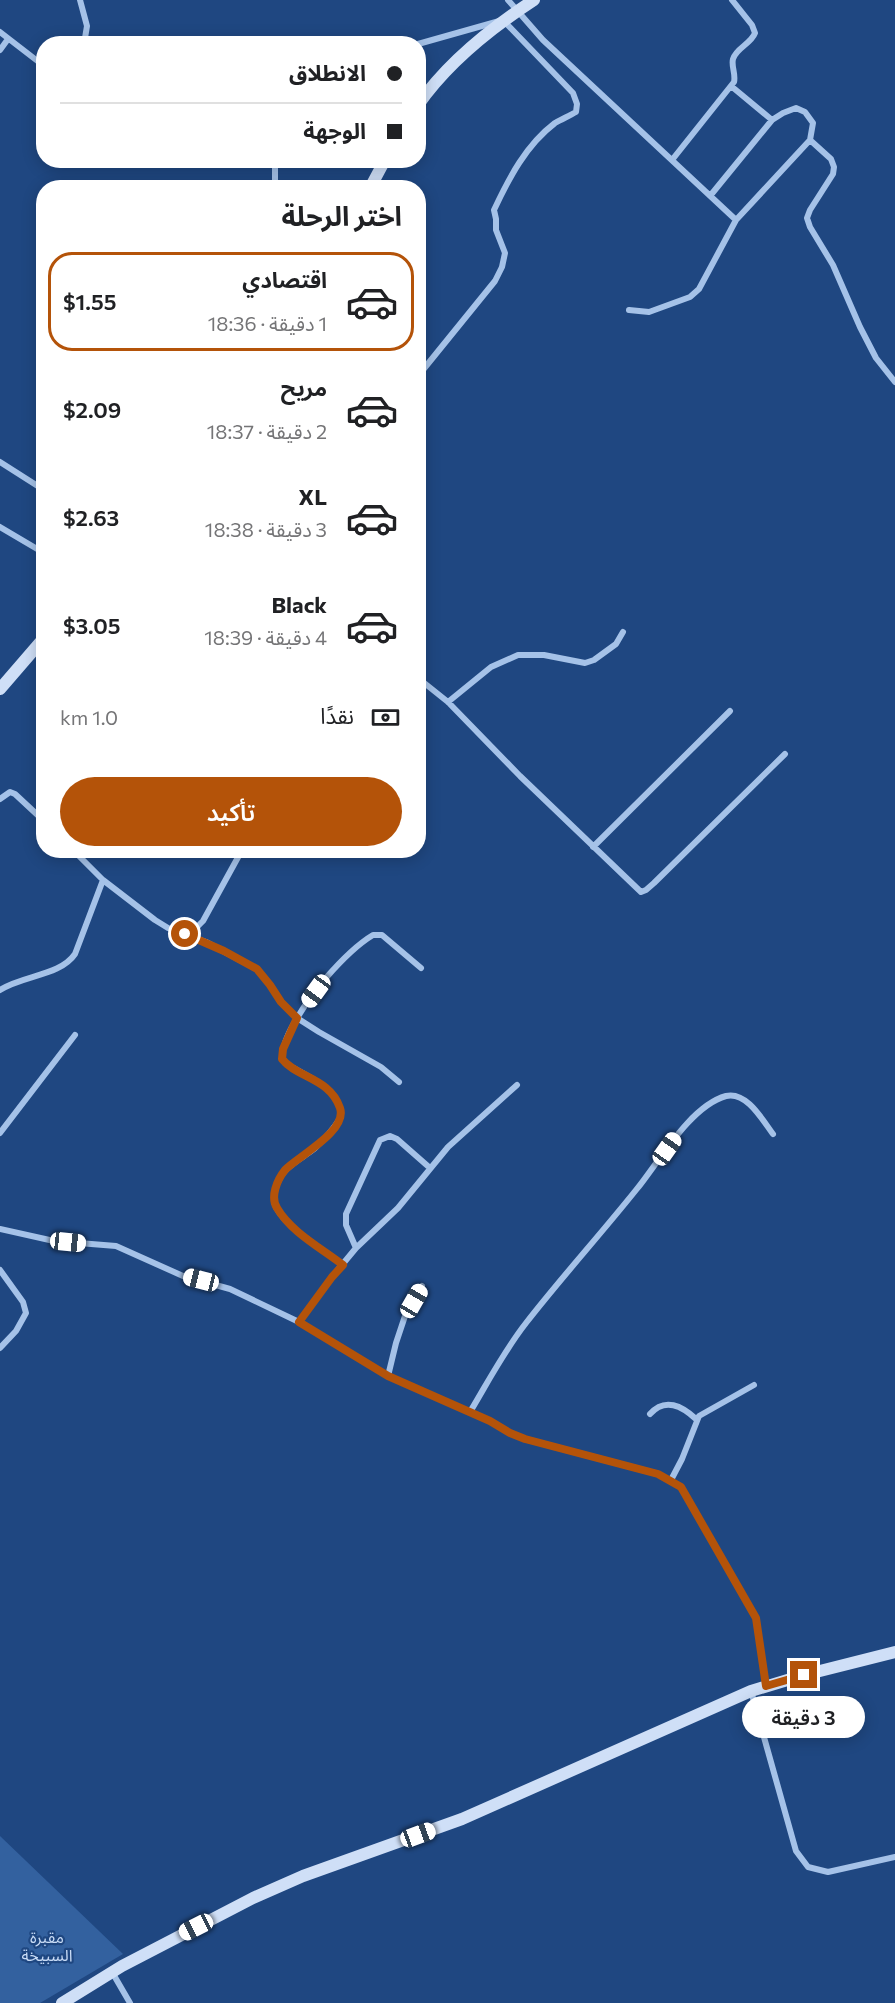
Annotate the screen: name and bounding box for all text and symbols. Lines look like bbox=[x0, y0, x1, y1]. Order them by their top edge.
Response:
text: الانطلاق bbox=[289, 59, 366, 86]
text: الوجهة bbox=[303, 117, 366, 144]
text: اختر الرحلة bbox=[282, 199, 402, 232]
text: اقتصادي bbox=[242, 266, 327, 293]
icon: car bbox=[345, 275, 399, 329]
text: $1.55 bbox=[63, 288, 116, 315]
text: 1 دقيقة · 18:36 bbox=[208, 311, 327, 335]
text: مريح bbox=[281, 374, 327, 401]
icon: car bbox=[345, 383, 399, 437]
text: $2.09 bbox=[63, 396, 121, 423]
text: 2 دقيقة · 18:37 bbox=[207, 419, 327, 443]
text: XL bbox=[299, 483, 327, 510]
icon: car bbox=[345, 491, 399, 545]
text: $2.63 bbox=[63, 504, 119, 531]
text: 3 دقيقة · 18:38 bbox=[205, 517, 327, 541]
text: Black bbox=[272, 591, 327, 618]
icon: car bbox=[345, 599, 399, 653]
text: $3.05 bbox=[63, 612, 121, 639]
text: 4 دقيقة · 18:39 bbox=[204, 625, 327, 649]
icon: cash bbox=[369, 701, 402, 734]
text: نقدًا bbox=[320, 702, 354, 729]
text: 1.0 km bbox=[60, 705, 118, 729]
button: تأكيد bbox=[60, 777, 402, 846]
route start bbox=[171, 920, 198, 947]
car bbox=[298, 971, 334, 1011]
car bbox=[649, 1129, 685, 1169]
car bbox=[49, 1231, 87, 1253]
car bbox=[181, 1267, 221, 1293]
car bbox=[397, 1281, 431, 1321]
route end bbox=[790, 1661, 817, 1688]
callout: 3 دقيقة bbox=[742, 1696, 866, 1738]
text: 3 دقيقة bbox=[772, 1705, 835, 1729]
car bbox=[398, 1820, 438, 1850]
car bbox=[176, 1911, 216, 1943]
park label: مقبرة السبيخة bbox=[22, 1927, 73, 1964]

